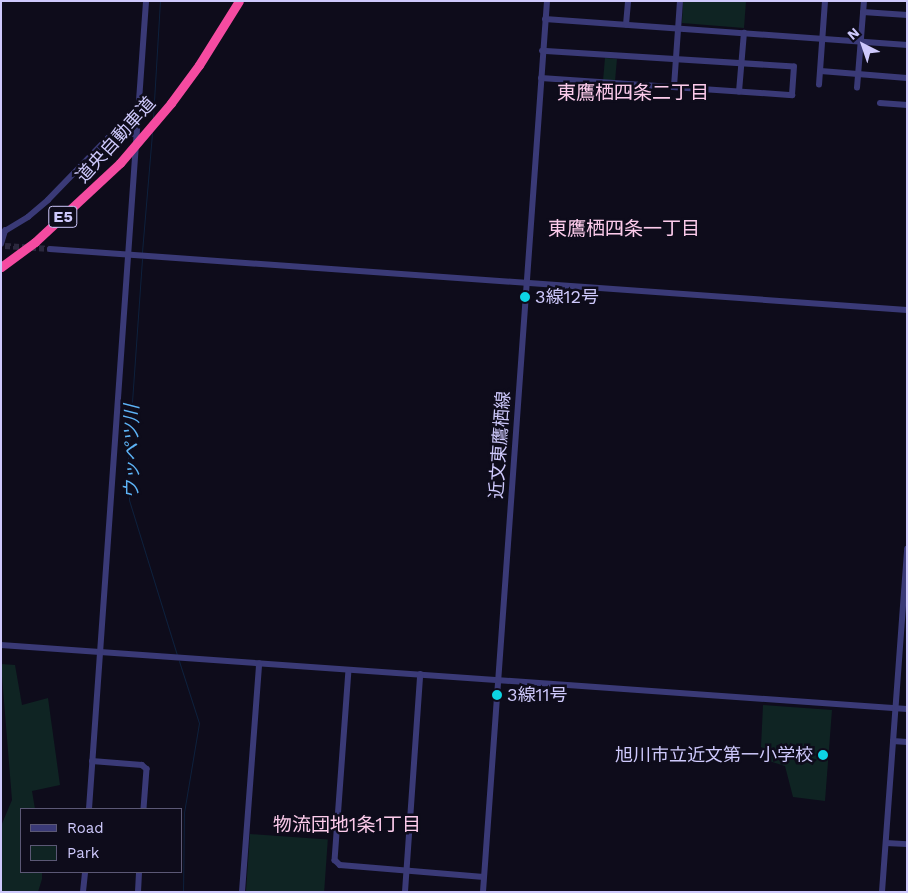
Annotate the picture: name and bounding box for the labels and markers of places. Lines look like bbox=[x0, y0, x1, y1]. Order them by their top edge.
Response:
place label: 3線12号 bbox=[535, 286, 599, 308]
marker: 3線12号 bbox=[519, 291, 531, 303]
place label: 3線11号 bbox=[507, 684, 568, 706]
marker: 3線11号 bbox=[491, 689, 503, 701]
place label: 旭川市立近文第一小学校 bbox=[615, 744, 813, 766]
marker: 旭川市立近文第一小学校 bbox=[817, 749, 829, 761]

